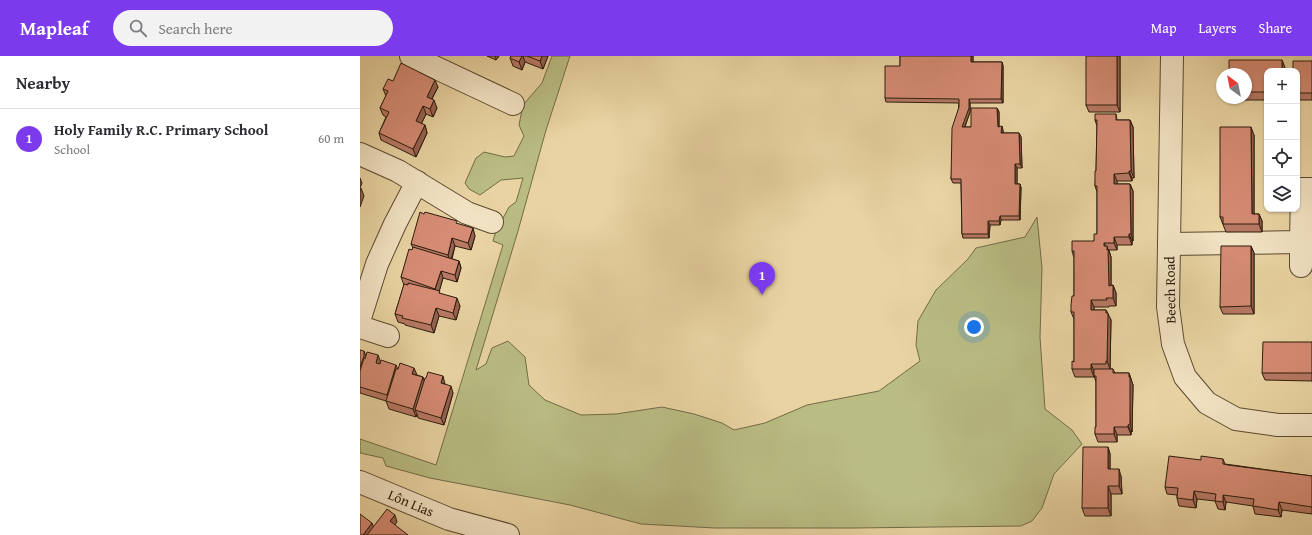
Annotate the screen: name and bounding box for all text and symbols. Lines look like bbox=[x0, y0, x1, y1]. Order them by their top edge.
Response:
search box bbox=[113, 10, 393, 46]
text: Mapleaf bbox=[20, 14, 89, 42]
icon: search bbox=[127, 17, 149, 39]
text: Search here bbox=[159, 18, 233, 39]
text: Map bbox=[1151, 18, 1177, 38]
text: Layers bbox=[1199, 18, 1237, 38]
text: Share bbox=[1259, 18, 1292, 38]
north arrow bbox=[1216, 68, 1252, 104]
map controls bbox=[1264, 68, 1300, 212]
button: + bbox=[1264, 68, 1300, 104]
text: Nearby bbox=[16, 70, 70, 95]
button: − bbox=[1264, 104, 1300, 140]
text: Holy Family R.C. Primary School bbox=[54, 119, 268, 140]
text: 1 bbox=[26, 129, 32, 148]
text: 60 m bbox=[318, 129, 344, 148]
text: School bbox=[54, 140, 90, 159]
button: locate bbox=[1264, 140, 1300, 176]
button: layers bbox=[1264, 176, 1300, 212]
street label: Beech Road bbox=[1159, 256, 1181, 324]
pin: 1 bbox=[749, 262, 775, 295]
your location bbox=[964, 317, 984, 337]
street label: Lôn Lias bbox=[385, 484, 437, 522]

